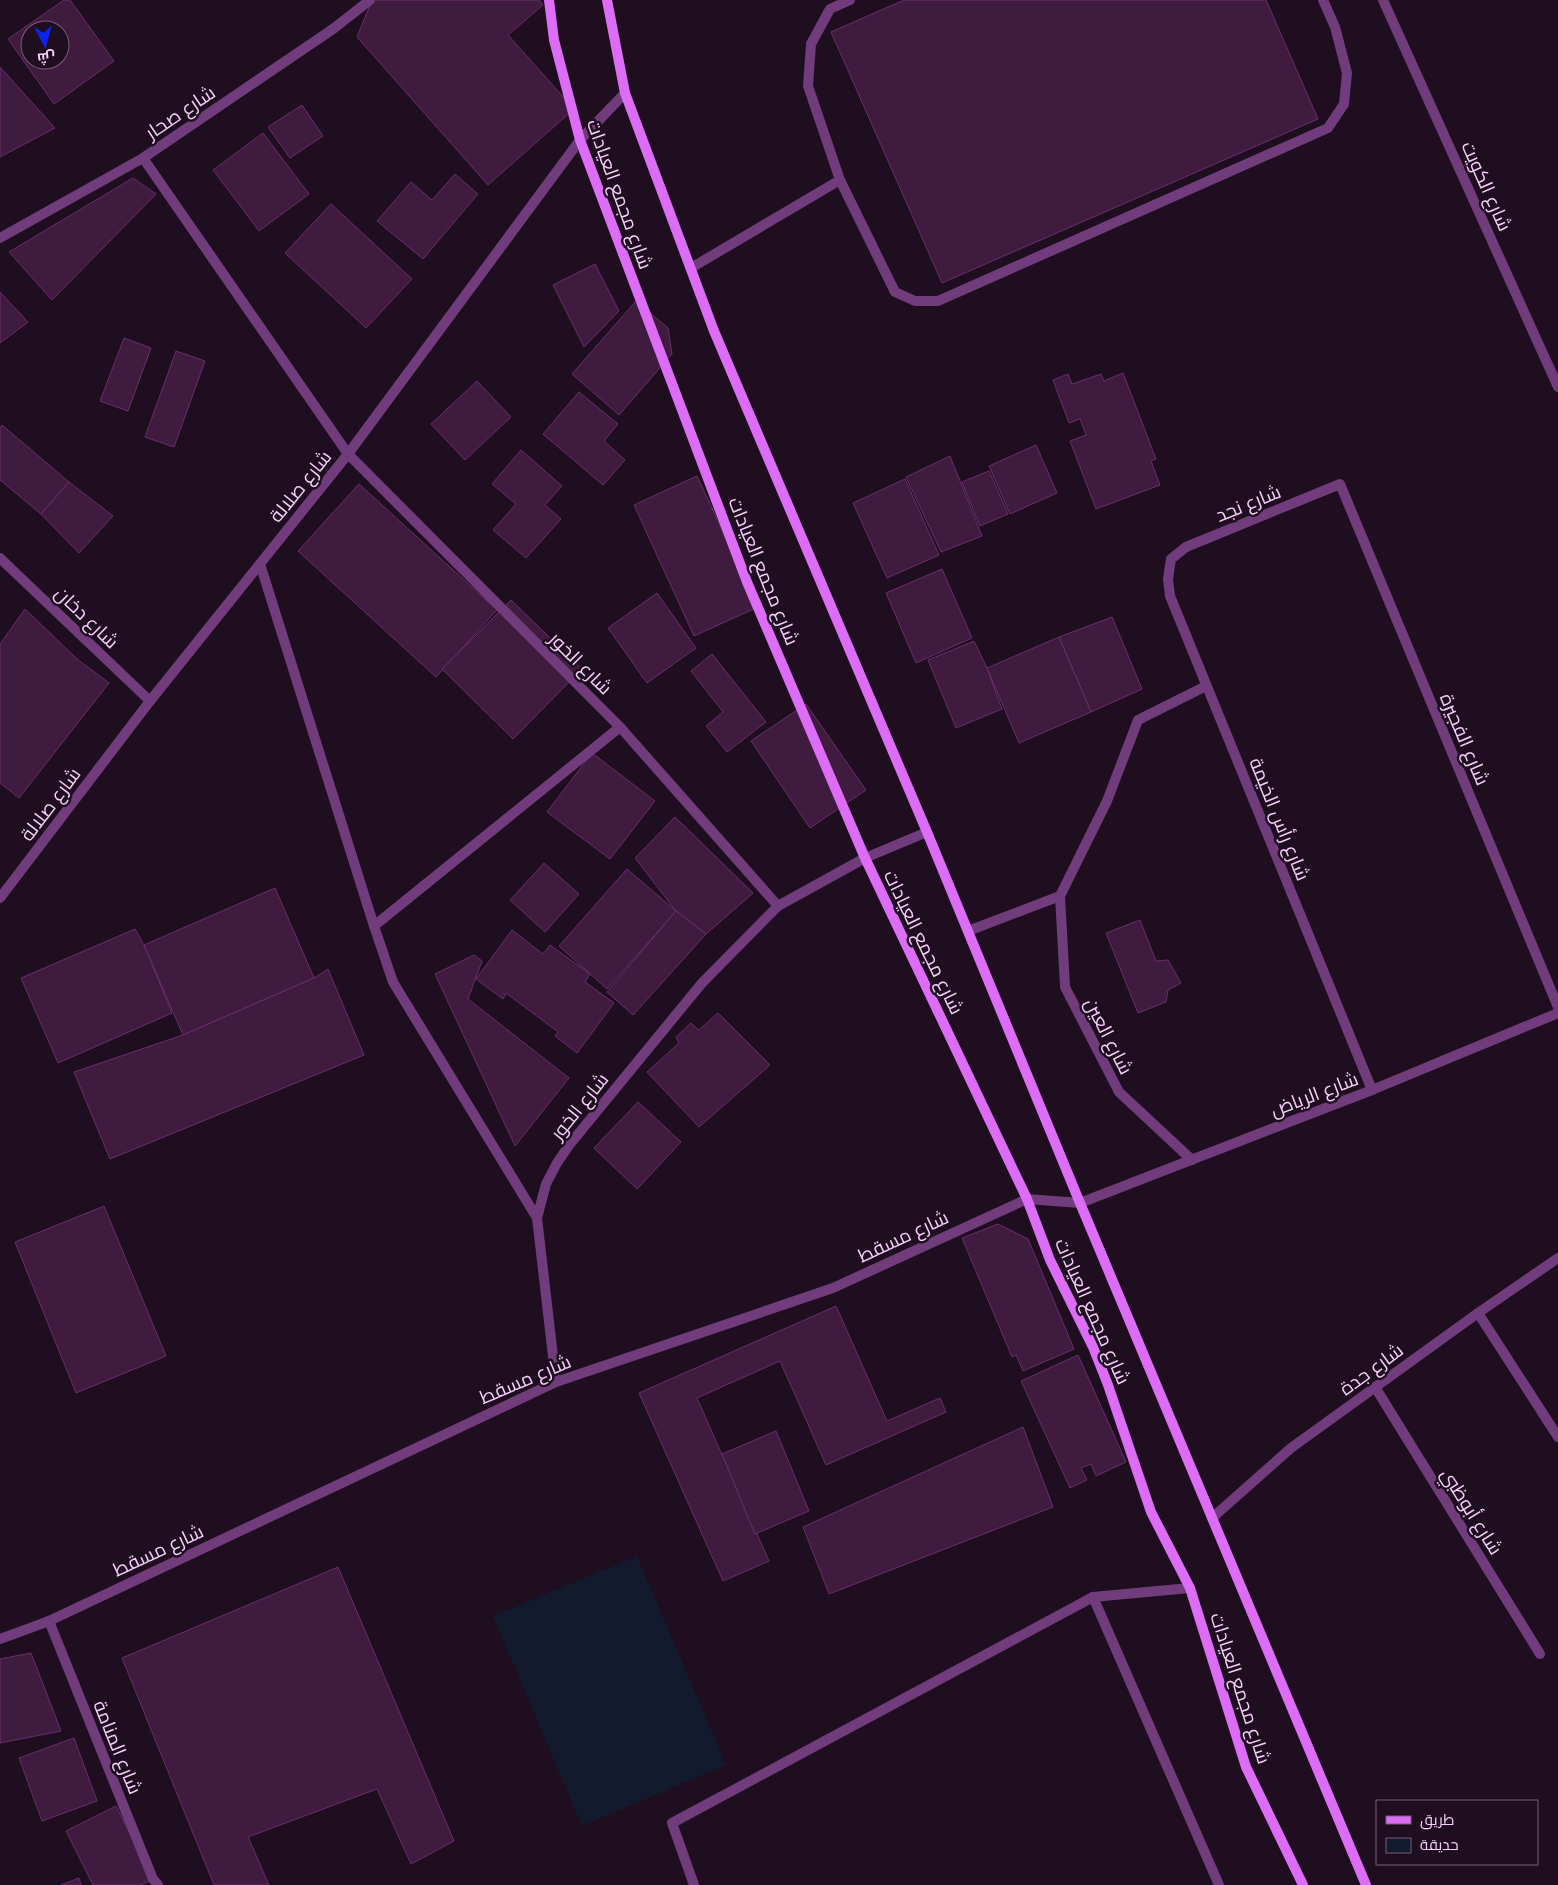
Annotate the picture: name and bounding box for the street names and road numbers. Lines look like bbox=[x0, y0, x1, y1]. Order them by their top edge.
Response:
street label: شارع صحار bbox=[140, 81, 221, 146]
street label: شارع مجمع العيادات bbox=[580, 116, 657, 273]
street label: شارع الكويت bbox=[1455, 138, 1517, 236]
street label: شارع صلالة bbox=[264, 446, 338, 528]
street label: شارع نجد bbox=[1212, 480, 1285, 529]
street label: شارع مجمع العيادات bbox=[722, 494, 804, 649]
street label: شارع دخان bbox=[49, 581, 123, 655]
street label: شارع الخور bbox=[542, 626, 617, 701]
street label: شارع الفجيرة bbox=[1433, 690, 1494, 789]
street label: شارع رأس الخيمة bbox=[1243, 754, 1315, 885]
street label: شارع صلالة bbox=[15, 763, 87, 847]
street label: شارع مجمع العيادات bbox=[877, 866, 968, 1019]
street label: شارع العين bbox=[1078, 994, 1138, 1079]
street label: شارع الرياض bbox=[1267, 1067, 1362, 1124]
street label: شارع الخور bbox=[545, 1068, 615, 1146]
street label: شارع مسقط bbox=[854, 1205, 953, 1269]
street label: شارع مجمع العيادات bbox=[1048, 1235, 1135, 1389]
street label: شارع جدة bbox=[1335, 1339, 1409, 1402]
street label: شارع مسقط bbox=[476, 1350, 575, 1411]
street label: شارع أبوظبي bbox=[1433, 1464, 1507, 1560]
street label: شارع مسقط bbox=[109, 1519, 208, 1583]
street label: شارع مجمع العيادات bbox=[1203, 1610, 1276, 1767]
street label: شارع المنامة bbox=[86, 1697, 147, 1798]

